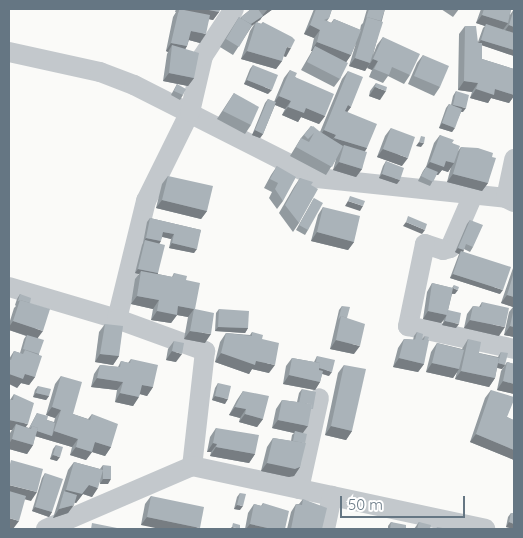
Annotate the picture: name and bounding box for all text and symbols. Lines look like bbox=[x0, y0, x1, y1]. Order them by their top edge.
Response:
scale bar bbox=[343, 486, 468, 518]
text: 50 m bbox=[348, 495, 383, 514]

